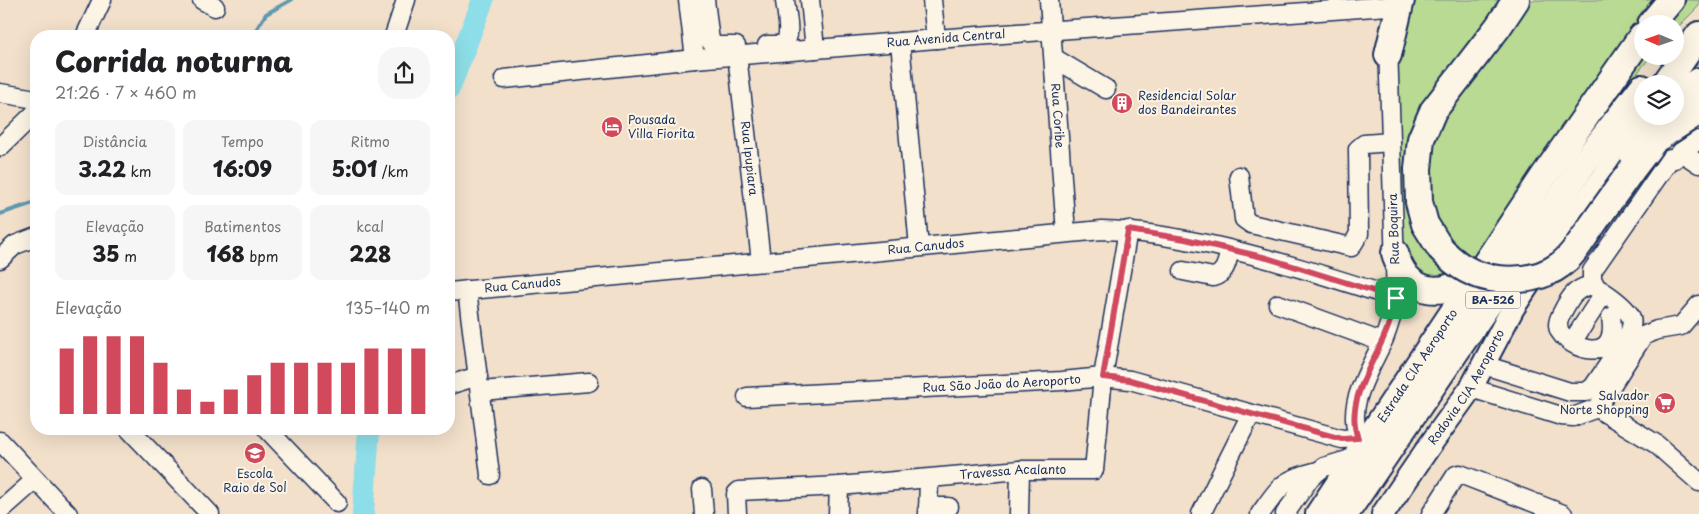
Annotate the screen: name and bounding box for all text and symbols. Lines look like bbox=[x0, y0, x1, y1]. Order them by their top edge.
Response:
north arrow bbox=[1634, 15, 1684, 65]
map controls bbox=[1634, 15, 1684, 125]
street label: Rua Avenida Central bbox=[886, 24, 1006, 51]
text: Corrida noturna bbox=[55, 39, 293, 82]
button: share bbox=[378, 47, 430, 99]
button: layers bbox=[1634, 75, 1684, 125]
text: 21:26 · 7 × 460 m bbox=[55, 80, 196, 104]
street label: Rua Coribe bbox=[1047, 83, 1070, 149]
place label: Residencial Solar dos Bandeirantes bbox=[1138, 86, 1237, 118]
building icon: Residencial Solar dos Bandeirantes bbox=[1110, 91, 1134, 115]
place label: Pousada Villa Fiorita bbox=[628, 110, 695, 142]
hotel icon: Pousada Villa Fiorita bbox=[600, 115, 624, 139]
street label: Rua Ipupiara bbox=[737, 120, 763, 197]
text: Distância bbox=[83, 131, 147, 152]
text: Tempo bbox=[221, 131, 264, 152]
text: Ritmo bbox=[350, 131, 390, 152]
text: 3.22 bbox=[78, 152, 126, 184]
text: 16:09 bbox=[213, 152, 272, 184]
text: 5:01 bbox=[332, 152, 377, 184]
text: km bbox=[126, 161, 151, 182]
text: /km bbox=[377, 161, 409, 182]
street label: Rua Boquira bbox=[1383, 193, 1403, 265]
text: Elevação bbox=[86, 216, 144, 237]
text: Batimentos bbox=[204, 216, 281, 237]
text: kcal bbox=[356, 216, 384, 237]
street label: Rua Canudos bbox=[887, 233, 965, 258]
text: 35 bbox=[93, 237, 120, 269]
text: 168 bbox=[207, 237, 245, 269]
text: 228 bbox=[349, 237, 391, 269]
text: m bbox=[120, 246, 137, 267]
text: bpm bbox=[245, 246, 278, 267]
street label: Rua Canudos bbox=[483, 271, 562, 297]
pin bbox=[1375, 277, 1417, 319]
icon: arrive bbox=[1382, 284, 1410, 312]
road number: BA-526 bbox=[1466, 292, 1520, 308]
text: Elevação bbox=[55, 295, 122, 319]
text: 135–140 m bbox=[346, 295, 430, 319]
street label: Estrada CIA Aeroporto bbox=[1372, 305, 1461, 426]
street label: Rodovia CIA Aeroporto bbox=[1423, 326, 1508, 448]
street label: Rua São João do Aeroporto bbox=[922, 369, 1082, 396]
place label: Salvador Norte Shopping bbox=[1560, 386, 1650, 418]
supermarket icon: Salvador Norte Shopping bbox=[1653, 391, 1677, 415]
school or university icon: Escola Raio de Sol bbox=[243, 441, 267, 465]
street label: Travessa Acalanto bbox=[959, 460, 1067, 483]
place label: Escola Raio de Sol bbox=[223, 464, 287, 496]

